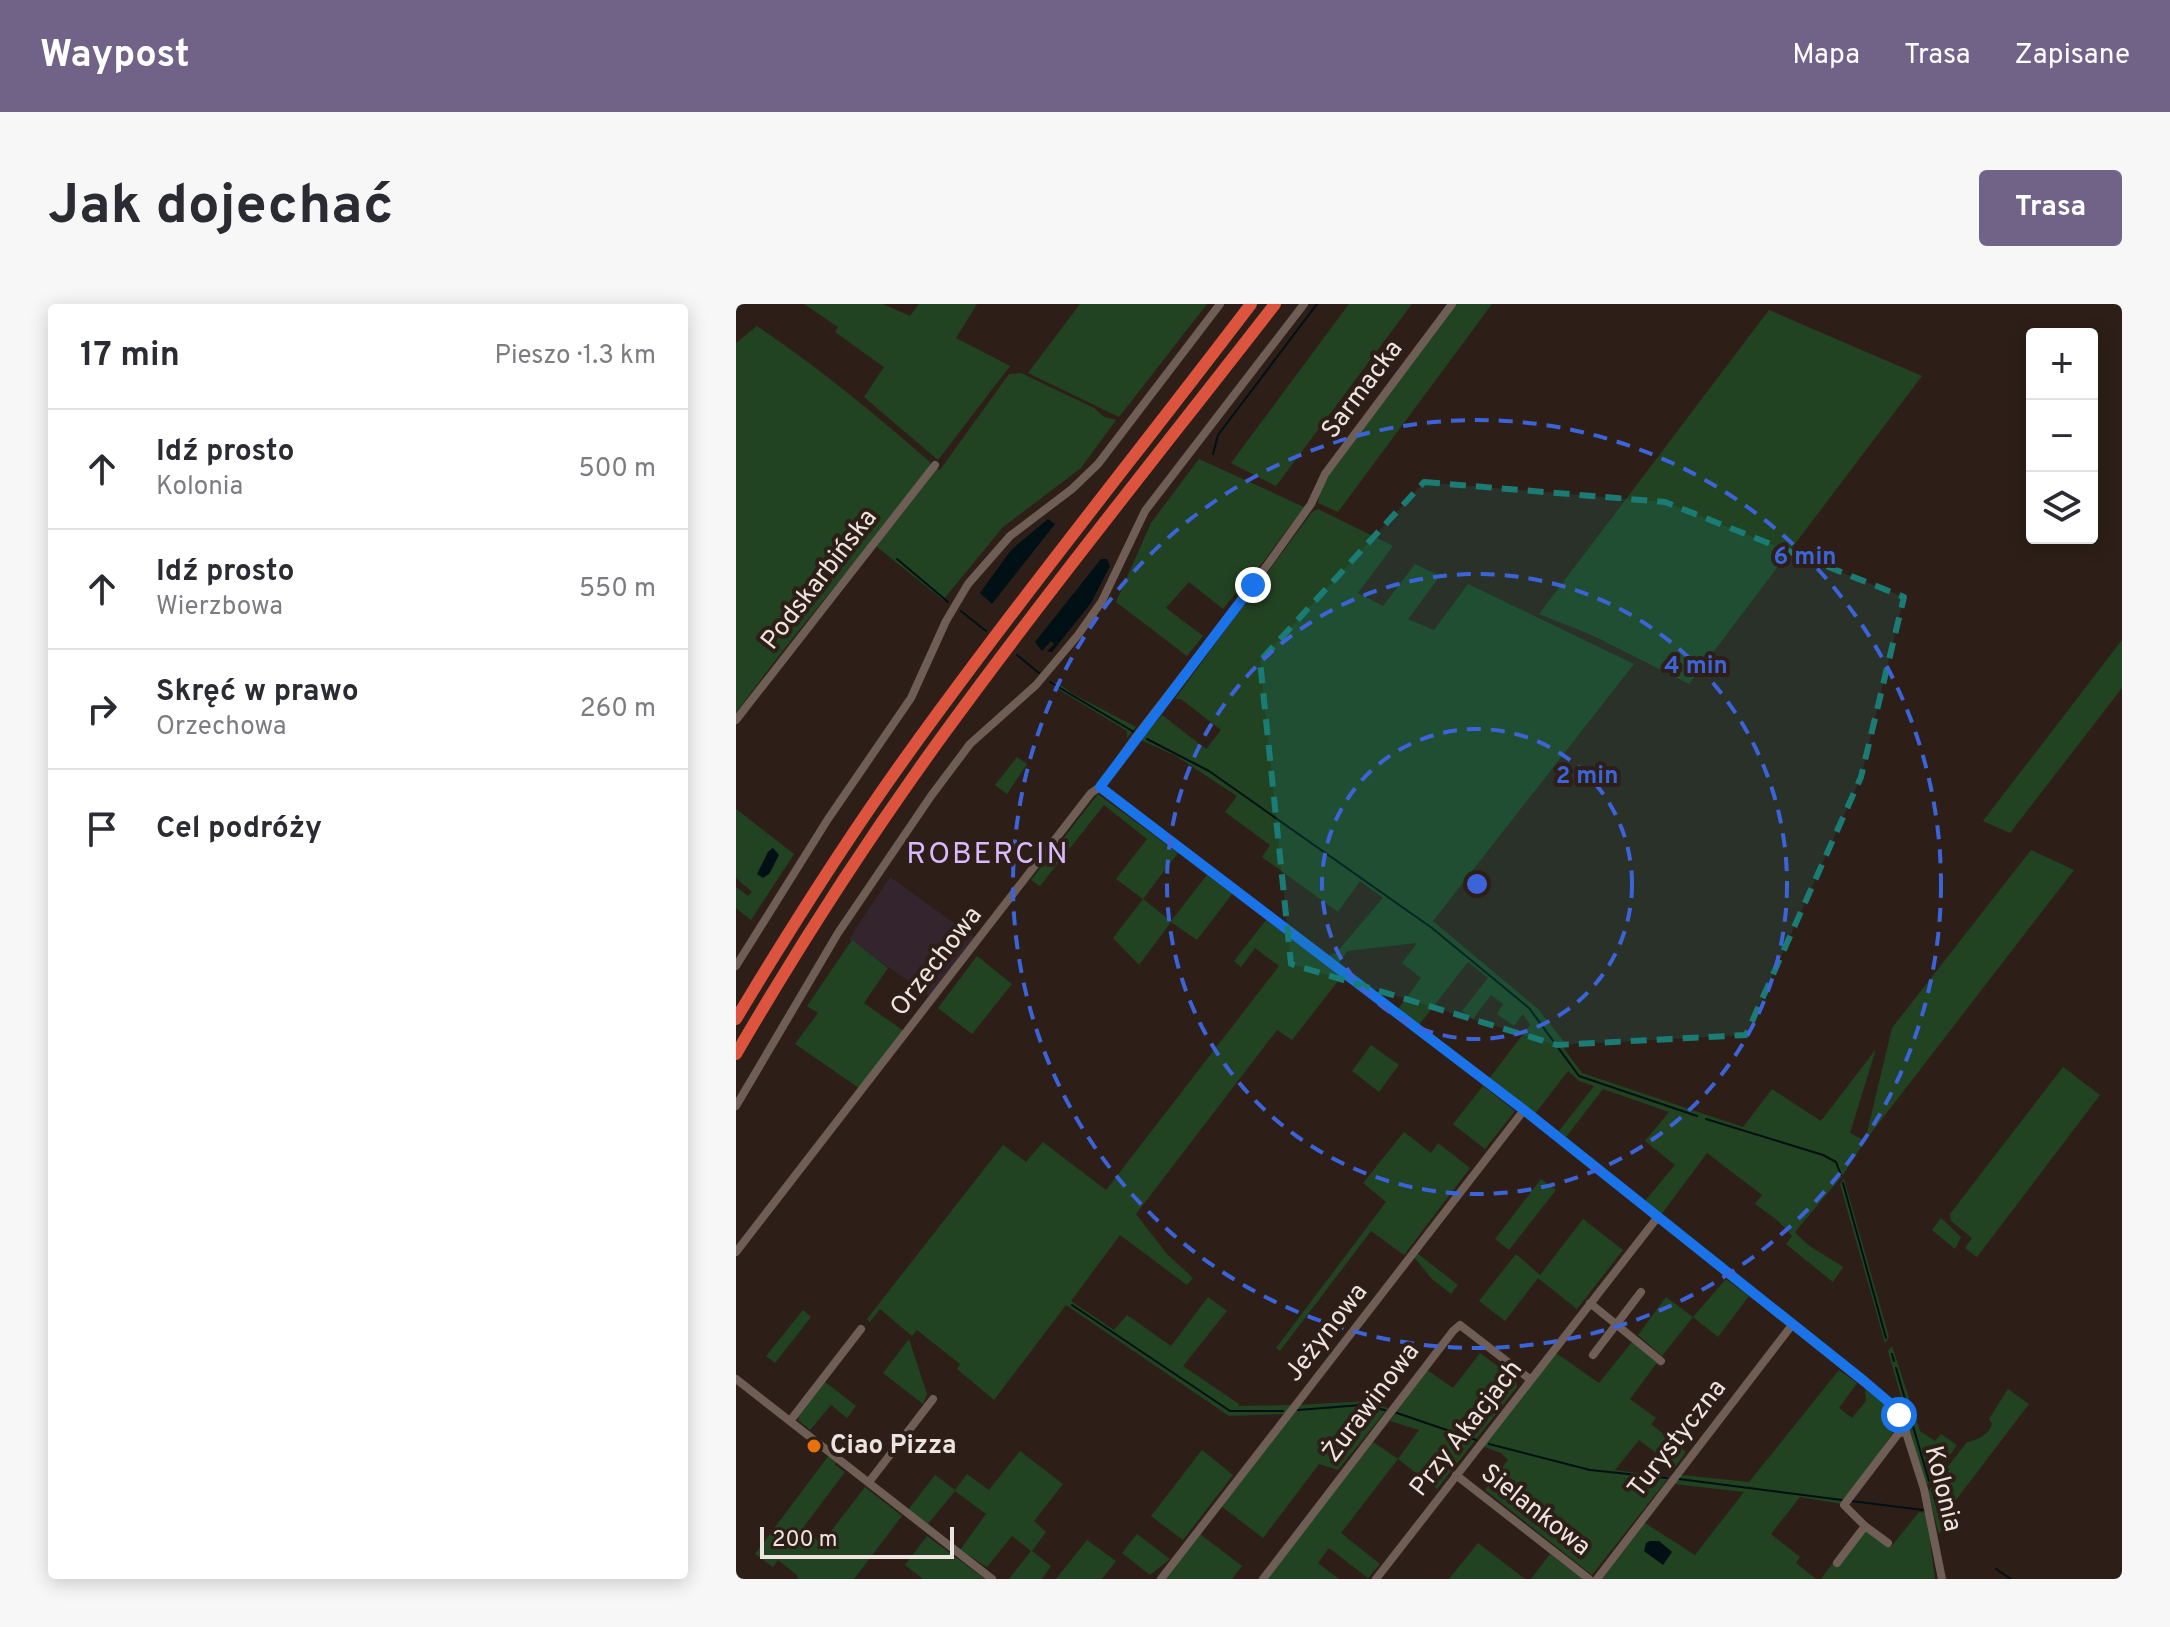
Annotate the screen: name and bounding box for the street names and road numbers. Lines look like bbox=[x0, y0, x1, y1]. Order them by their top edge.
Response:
street label: Sarmacka bbox=[1315, 334, 1411, 446]
street label: Podskarbińska bbox=[755, 503, 885, 657]
street label: Orzechowa bbox=[884, 900, 990, 1024]
street label: Jeżynowa bbox=[1278, 1277, 1376, 1389]
street label: Żurawinowa bbox=[1316, 1336, 1428, 1469]
street label: Przy Akacjach bbox=[1403, 1354, 1531, 1504]
street label: Turystyczna bbox=[1621, 1373, 1735, 1505]
street label: Kolonia bbox=[1915, 1443, 1969, 1535]
street label: Sielankowa bbox=[1473, 1458, 1597, 1564]

